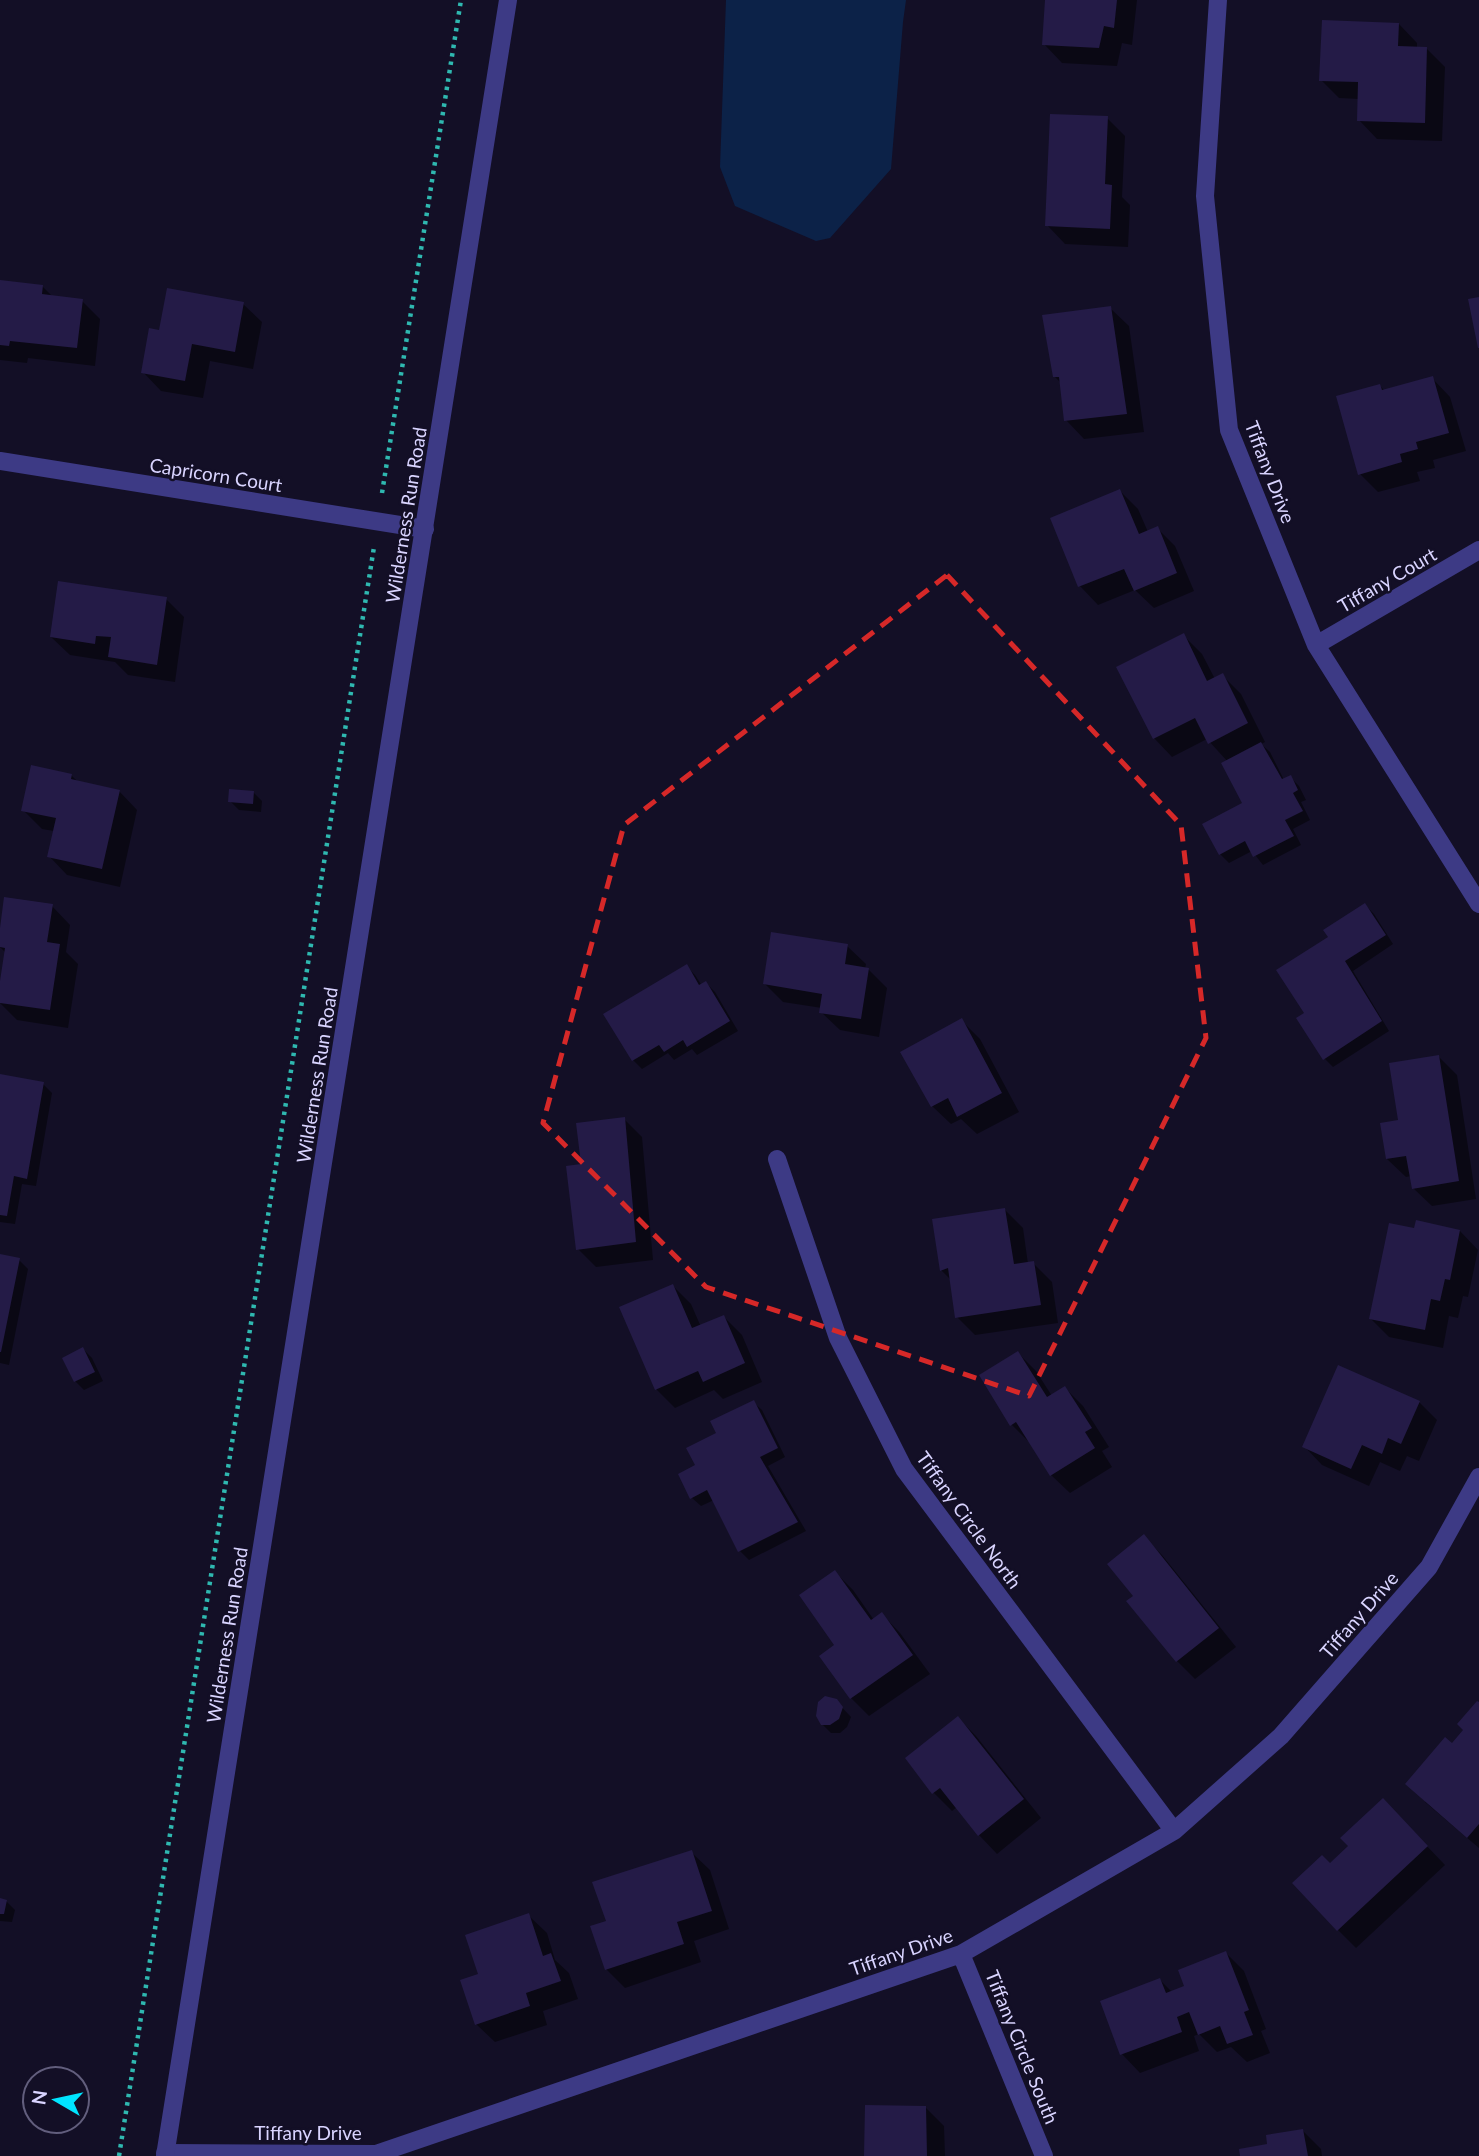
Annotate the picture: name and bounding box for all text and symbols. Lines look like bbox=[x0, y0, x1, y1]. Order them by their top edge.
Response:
street label: Tiffany Drive bbox=[1240, 417, 1300, 526]
street label: Wilderness Run Road bbox=[380, 425, 431, 605]
street label: Capricorn Court bbox=[148, 453, 284, 496]
street label: Tiffany Court bbox=[1333, 542, 1440, 617]
street label: Wilderness Run Road bbox=[291, 985, 342, 1165]
street label: Tiffany Circle North bbox=[912, 1447, 1027, 1593]
street label: Wilderness Run Road bbox=[201, 1545, 252, 1725]
street label: Tiffany Drive bbox=[1315, 1567, 1403, 1663]
street label: Tiffany Drive bbox=[846, 1923, 955, 1980]
street label: Tiffany Circle South bbox=[981, 1967, 1064, 2127]
north arrow bbox=[21, 2065, 91, 2135]
text: N bbox=[26, 2088, 51, 2106]
street label: Tiffany Drive bbox=[254, 2121, 362, 2144]

